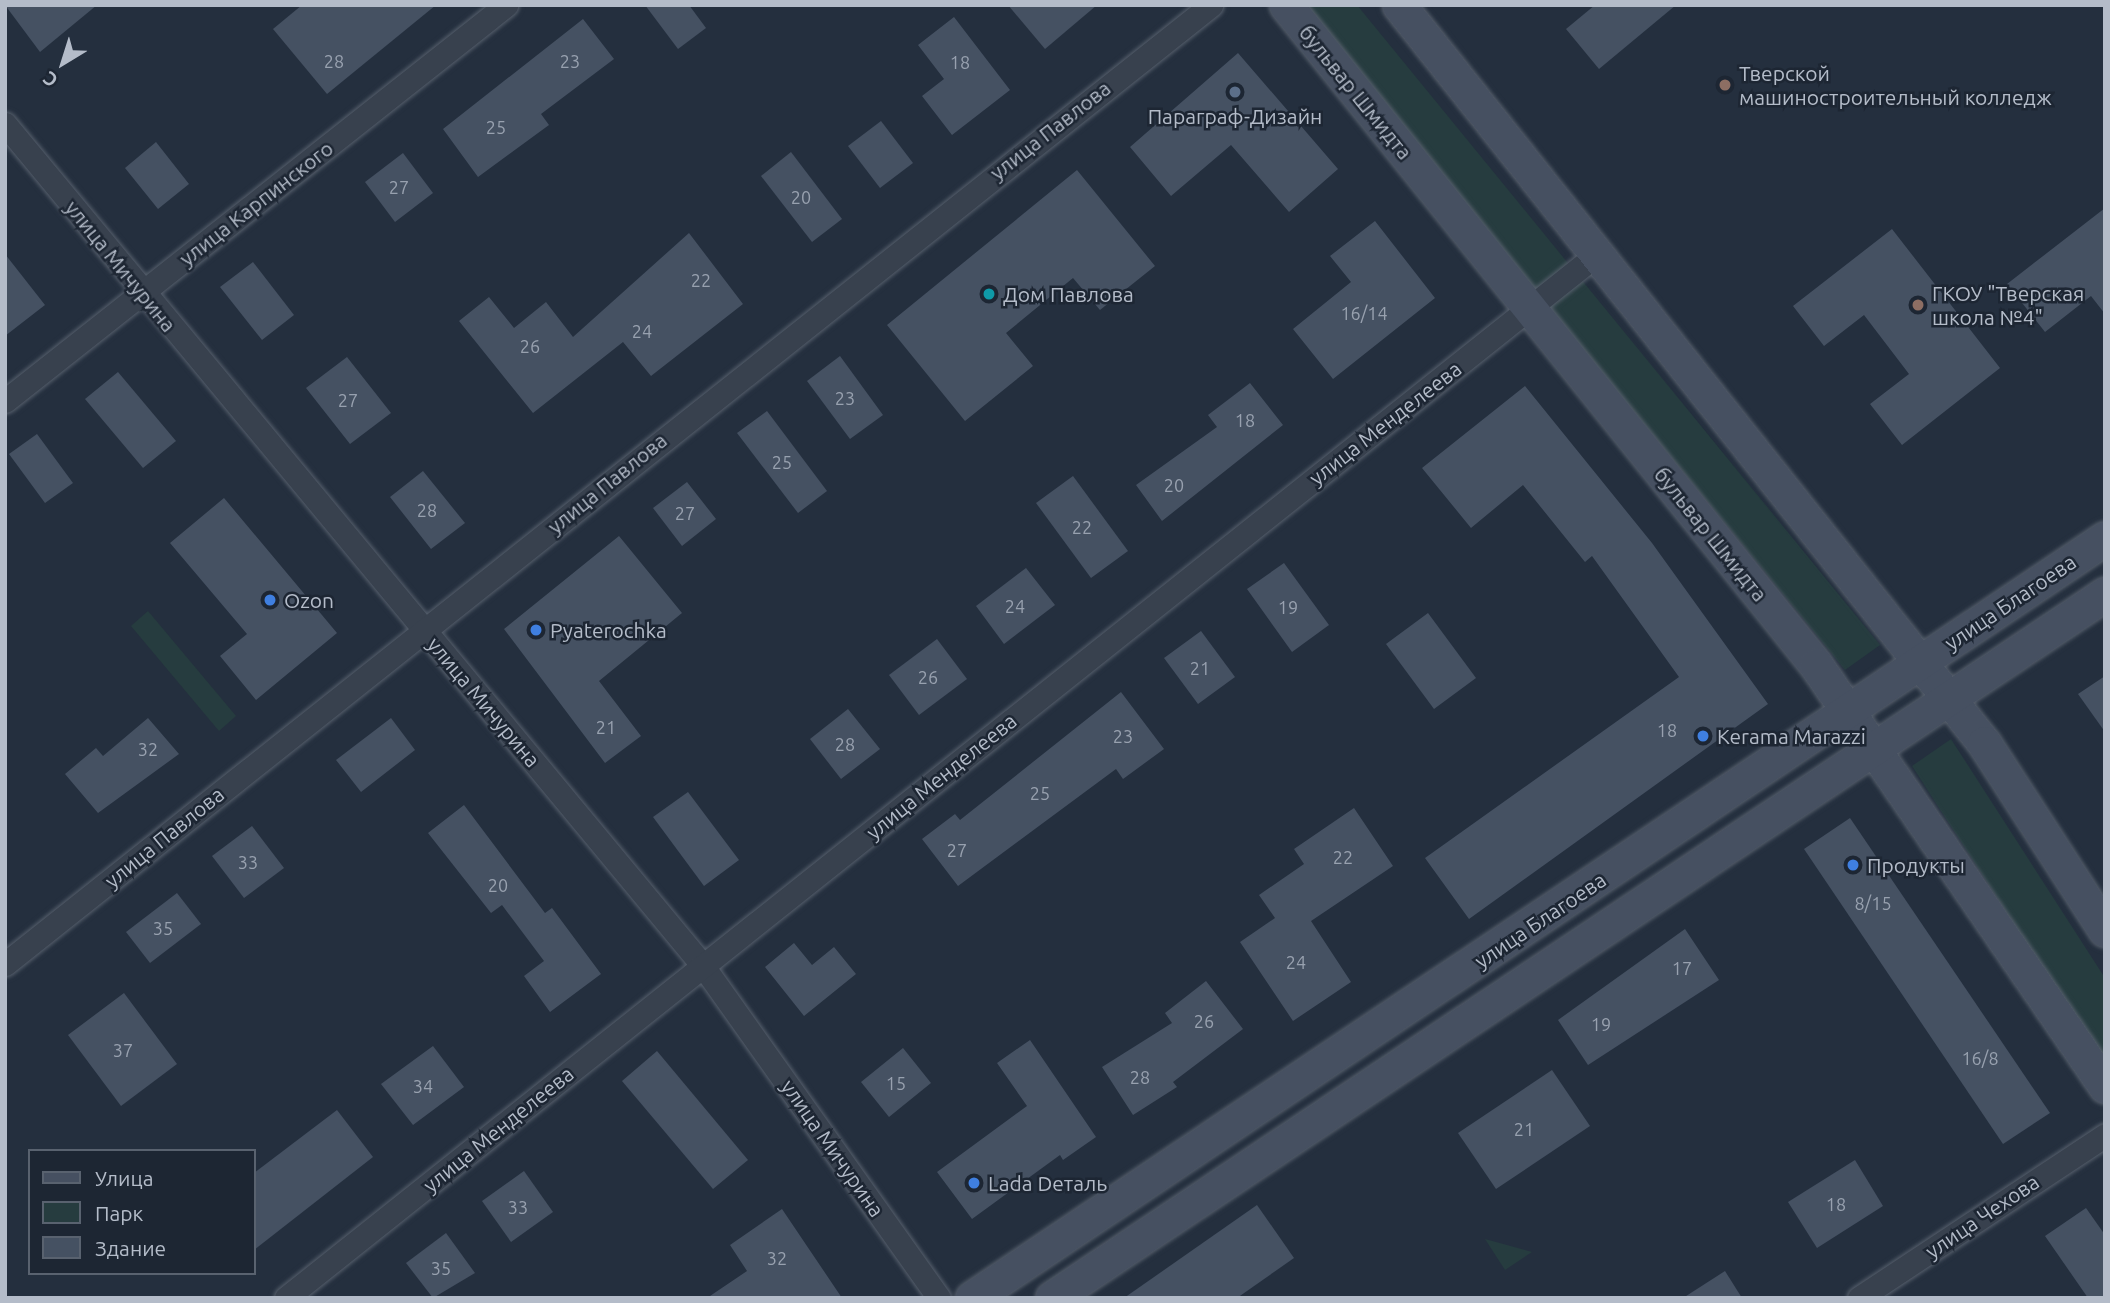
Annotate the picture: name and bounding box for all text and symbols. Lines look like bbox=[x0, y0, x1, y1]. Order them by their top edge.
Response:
street label: бульвар Шмидта bbox=[1294, 20, 1418, 164]
north arrow bbox=[28, 28, 98, 98]
house number: 28 bbox=[324, 50, 344, 72]
house number: 23 bbox=[560, 50, 580, 72]
house number: 18 bbox=[950, 51, 970, 73]
place label: Тверской машиностроительный колледж bbox=[1739, 60, 2052, 110]
text: С bbox=[39, 67, 62, 92]
street label: улица Павлова bbox=[985, 75, 1115, 185]
marker: Тверской машиностроительный колледж bbox=[1717, 77, 1733, 93]
marker: Параграф-Дизайн bbox=[1227, 84, 1243, 100]
place label: Параграф-Дизайн bbox=[1148, 103, 1322, 129]
house number: 25 bbox=[486, 116, 506, 138]
street label: улица Карпинского bbox=[174, 135, 338, 271]
house number: 27 bbox=[389, 176, 409, 198]
house number: 20 bbox=[791, 186, 811, 208]
street label: улица Мичурина bbox=[60, 195, 182, 337]
house number: 22 bbox=[691, 269, 711, 291]
place label: ГКОУ "Тверская школа №4" bbox=[1932, 280, 2084, 330]
place label: Дом Павлова bbox=[1003, 281, 1134, 307]
marker: Дом Павлова bbox=[981, 286, 997, 302]
marker: ГКОУ "Тверская школа №4" bbox=[1910, 297, 1926, 313]
house number: 16/14 bbox=[1340, 302, 1388, 324]
house number: 24 bbox=[632, 320, 652, 342]
house number: 26 bbox=[520, 335, 540, 357]
street label: улица Менделеева bbox=[1304, 356, 1466, 490]
house number: 23 bbox=[835, 387, 855, 409]
house number: 27 bbox=[338, 389, 358, 411]
house number: 18 bbox=[1235, 409, 1255, 431]
street label: улица Павлова bbox=[542, 427, 672, 539]
house number: 25 bbox=[772, 451, 792, 473]
street label: бульвар Шмидта bbox=[1649, 462, 1773, 606]
house number: 20 bbox=[1164, 474, 1184, 496]
house number: 28 bbox=[417, 499, 437, 521]
house number: 27 bbox=[675, 502, 695, 524]
house number: 22 bbox=[1072, 516, 1092, 538]
street label: улица Благоева bbox=[1940, 549, 2080, 655]
place label: Ozon bbox=[284, 587, 334, 613]
marker: Ozon bbox=[262, 592, 278, 608]
house number: 24 bbox=[1005, 595, 1025, 617]
house number: 19 bbox=[1278, 596, 1298, 618]
place label: Pyaterochka bbox=[550, 617, 667, 643]
marker: Pyaterochka bbox=[528, 622, 544, 638]
street label: улица Мичурина bbox=[422, 632, 546, 772]
house number: 21 bbox=[1190, 657, 1210, 679]
house number: 26 bbox=[918, 666, 938, 688]
street label: улица Менделеева bbox=[861, 708, 1021, 844]
house number: 21 bbox=[596, 716, 616, 738]
house number: 18 bbox=[1657, 719, 1677, 741]
place label: Kerama Marazzi bbox=[1717, 723, 1866, 749]
house number: 23 bbox=[1113, 725, 1133, 747]
marker: Kerama Marazzi bbox=[1695, 728, 1711, 744]
house number: 28 bbox=[835, 733, 855, 755]
house number: 32 bbox=[138, 738, 158, 760]
street label: улица Павлова bbox=[99, 781, 229, 893]
house number: 25 bbox=[1030, 782, 1050, 804]
house number: 27 bbox=[947, 839, 967, 861]
house number: 22 bbox=[1333, 846, 1353, 868]
house number: 33 bbox=[238, 851, 258, 873]
place label: Продукты bbox=[1867, 852, 1965, 878]
marker: Продукты bbox=[1845, 857, 1861, 873]
street label: улица Благоева bbox=[1470, 867, 1610, 973]
house number: 20 bbox=[488, 874, 508, 896]
house number: 8/15 bbox=[1854, 892, 1892, 914]
house number: 35 bbox=[153, 917, 173, 939]
house number: 24 bbox=[1286, 951, 1306, 973]
house number: 17 bbox=[1672, 957, 1692, 979]
house number: 26 bbox=[1194, 1010, 1214, 1032]
house number: 19 bbox=[1591, 1013, 1611, 1035]
house number: 37 bbox=[113, 1039, 133, 1061]
house number: 16/8 bbox=[1961, 1047, 1999, 1069]
street label: улица Менделеева bbox=[418, 1061, 578, 1197]
house number: 28 bbox=[1130, 1066, 1150, 1088]
house number: 15 bbox=[886, 1072, 906, 1094]
street label: улица Мичурина bbox=[776, 1074, 890, 1222]
house number: 34 bbox=[413, 1075, 433, 1097]
house number: 21 bbox=[1514, 1118, 1534, 1140]
legend bbox=[28, 1149, 256, 1275]
text: Улица bbox=[95, 1166, 153, 1190]
street label: улица Чехова bbox=[1920, 1169, 2044, 1263]
place label: Lada Dеталь bbox=[988, 1170, 1107, 1196]
marker: Lada Dеталь bbox=[966, 1175, 982, 1191]
house number: 18 bbox=[1826, 1193, 1846, 1215]
house number: 33 bbox=[508, 1196, 528, 1218]
text: Парк bbox=[95, 1201, 143, 1225]
text: Здание bbox=[95, 1236, 166, 1260]
house number: 32 bbox=[767, 1247, 787, 1269]
house number: 35 bbox=[431, 1257, 451, 1279]

